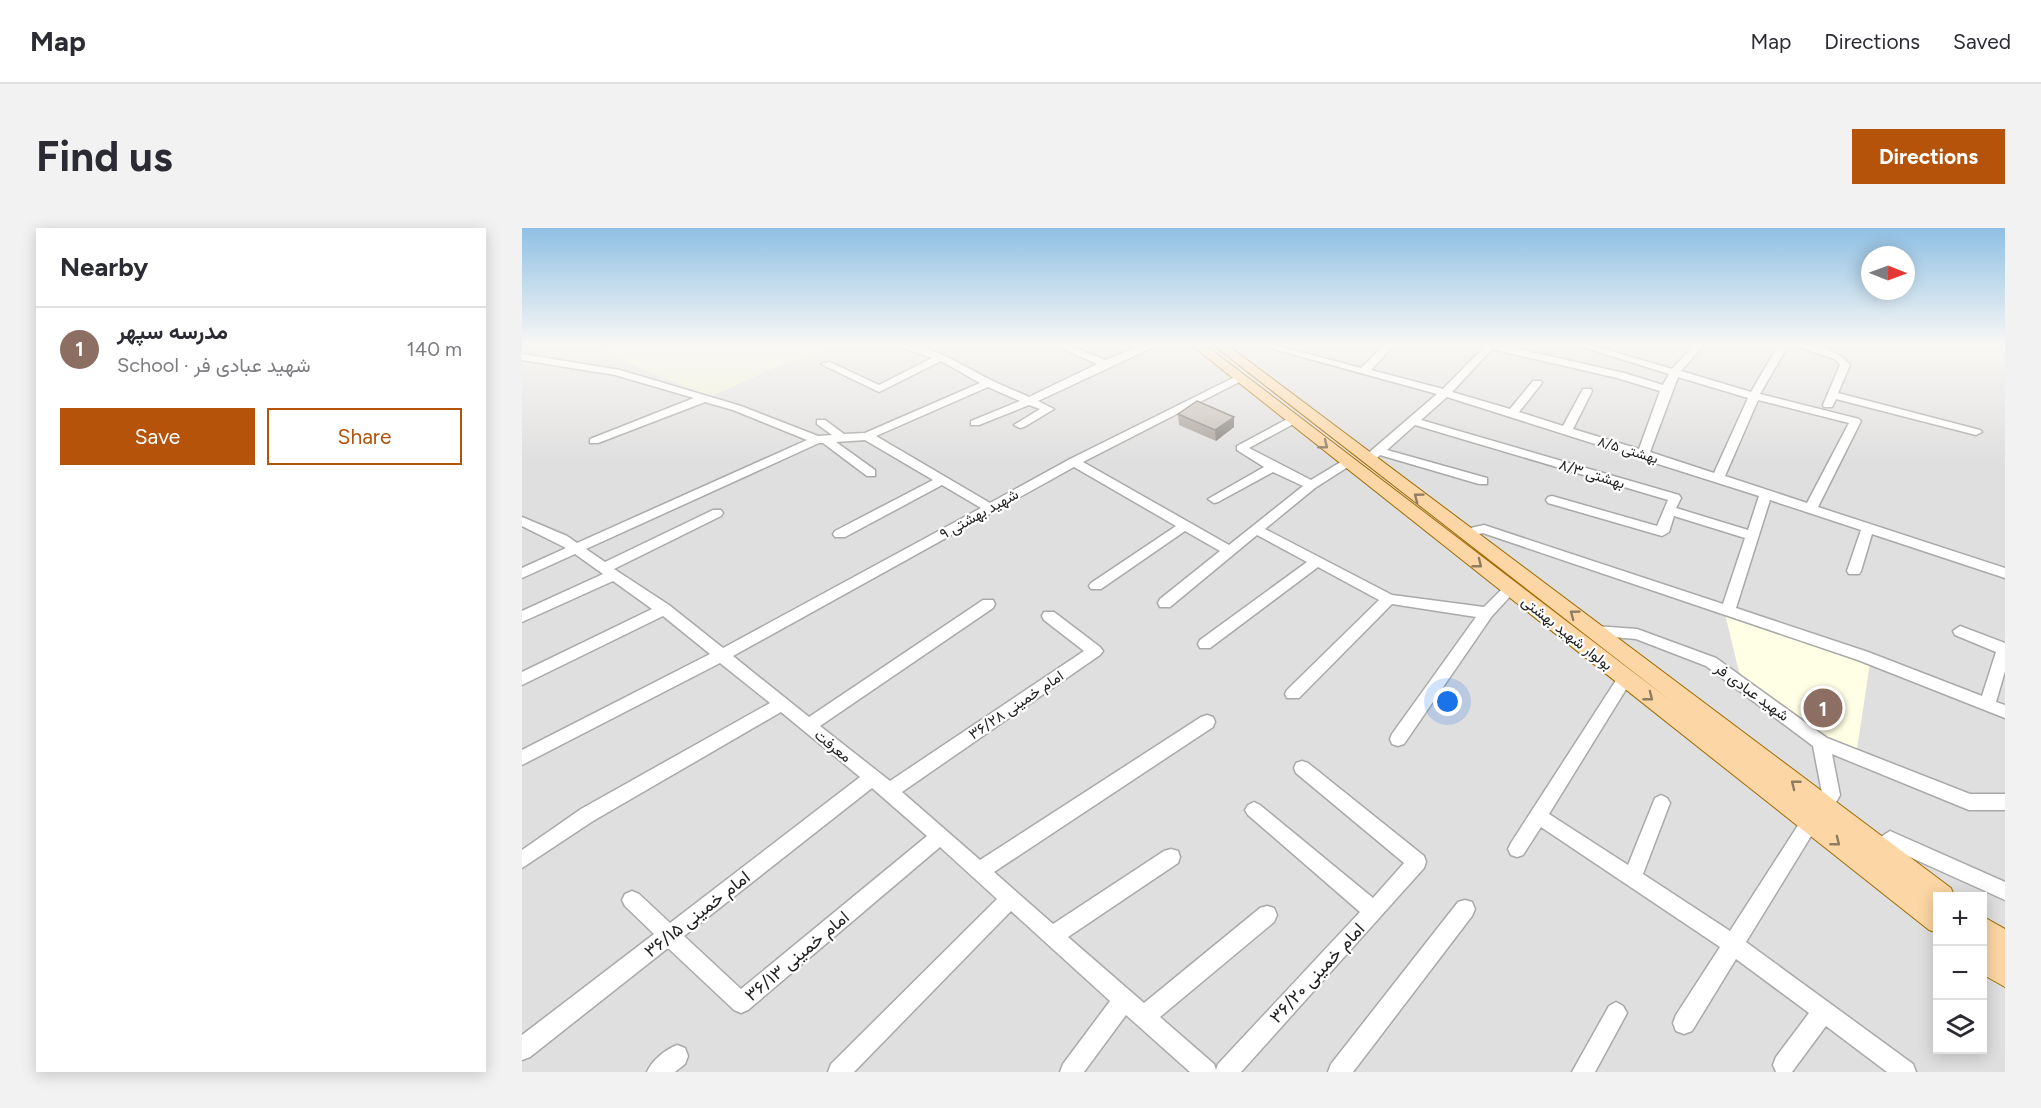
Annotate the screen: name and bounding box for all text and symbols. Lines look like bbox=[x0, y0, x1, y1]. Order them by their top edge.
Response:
text: Map bbox=[30, 24, 86, 58]
text: Map bbox=[1750, 29, 1791, 54]
text: Directions bbox=[1824, 29, 1920, 54]
text: Saved bbox=[1953, 29, 2011, 54]
button: Directions bbox=[1852, 129, 2005, 184]
text: Find us bbox=[36, 131, 173, 182]
north arrow bbox=[1861, 246, 1915, 300]
text: Nearby bbox=[60, 251, 148, 283]
text: مدرسه سپهر bbox=[117, 318, 228, 345]
text: 1 bbox=[75, 337, 84, 361]
text: 140 m bbox=[407, 337, 462, 361]
text: School · شهید عبادی فر bbox=[117, 353, 310, 377]
button: Save bbox=[60, 408, 255, 465]
button: Share bbox=[267, 408, 462, 465]
street label: بهشتی ۸/۵ bbox=[1596, 433, 1660, 467]
one-way arrow bbox=[1317, 437, 1328, 448]
street label: بهشتی ۸/۳ bbox=[1557, 455, 1627, 493]
street label: شهید بهشتی ۹ bbox=[937, 485, 1022, 544]
one-way arrow bbox=[1414, 493, 1425, 504]
one-way arrow bbox=[1472, 557, 1483, 568]
street label: بولوار شهید بهشتی bbox=[1517, 592, 1616, 675]
one-way arrow bbox=[1570, 611, 1581, 622]
street label: شهید عبادی فر bbox=[1710, 658, 1793, 726]
street label: امام خمینی ۳۶/۲۸ bbox=[965, 667, 1067, 744]
pin: 1 bbox=[1804, 686, 1842, 730]
your location bbox=[1433, 687, 1462, 716]
one-way arrow bbox=[1642, 689, 1653, 700]
street label: معرفت bbox=[811, 726, 855, 766]
one-way arrow bbox=[1791, 781, 1802, 792]
one-way arrow bbox=[1829, 835, 1840, 846]
street label: امام خمینی ۳۶/۱۵ bbox=[640, 866, 755, 963]
map controls bbox=[1933, 892, 1987, 1054]
button: + bbox=[1933, 892, 1987, 946]
street label: امام خمینی ۳۶/۱۳ bbox=[740, 906, 854, 1007]
street label: امام خمینی ۳۶/۲۰ bbox=[1265, 918, 1370, 1028]
button: − bbox=[1933, 946, 1987, 1000]
button: layers bbox=[1933, 1000, 1987, 1054]

